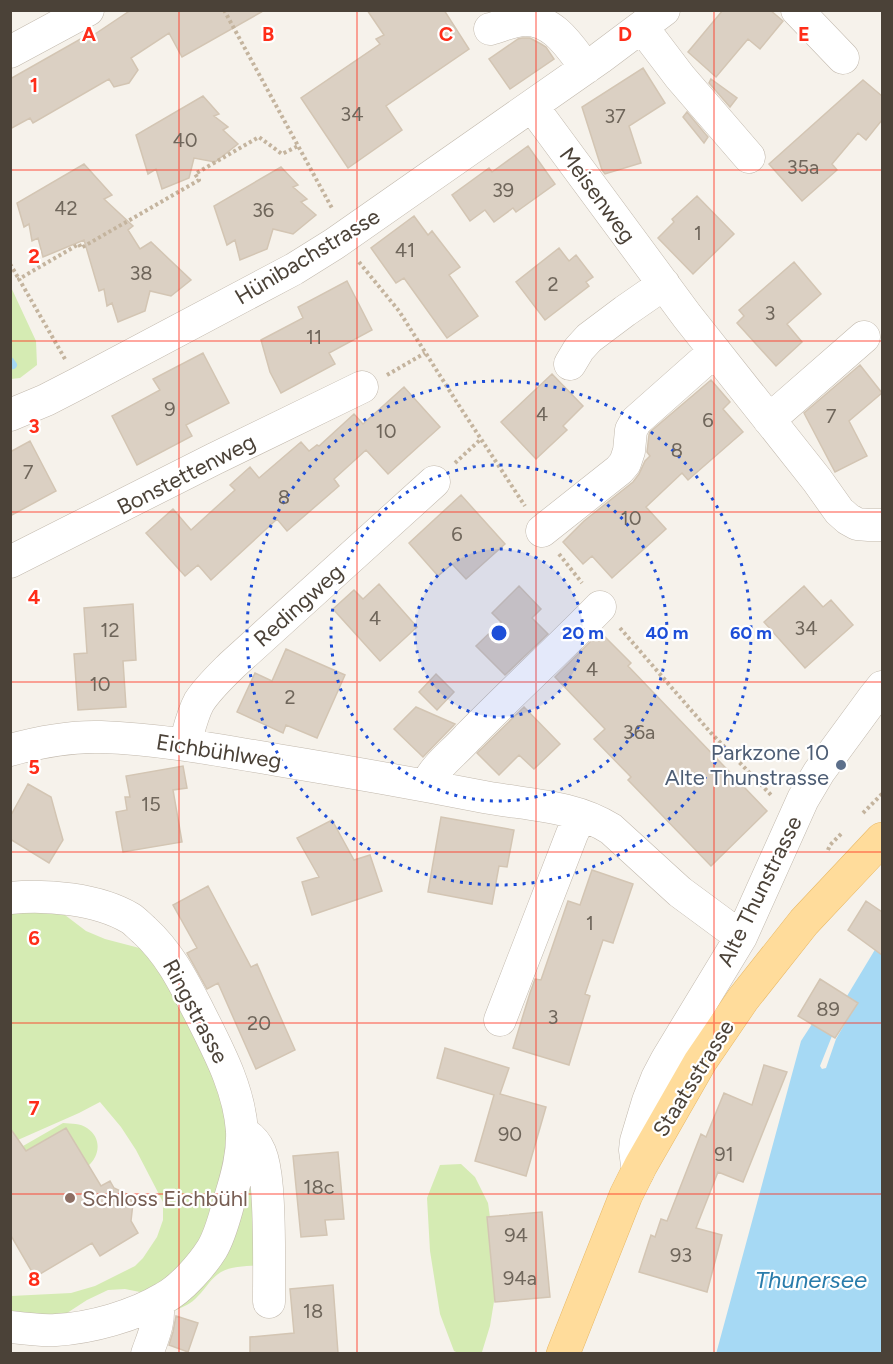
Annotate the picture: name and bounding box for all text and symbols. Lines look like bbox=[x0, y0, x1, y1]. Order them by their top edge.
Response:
text: A bbox=[82, 22, 97, 46]
text: B bbox=[262, 22, 274, 46]
text: C bbox=[439, 22, 453, 46]
text: D bbox=[618, 22, 632, 46]
text: E bbox=[798, 22, 810, 46]
text: 1 bbox=[30, 73, 38, 97]
house number: 34 bbox=[340, 102, 364, 126]
house number: 37 bbox=[604, 104, 626, 128]
house number: 40 bbox=[172, 128, 198, 152]
street label: Meisenweg bbox=[554, 142, 641, 249]
house number: 35a bbox=[787, 155, 819, 179]
house number: 39 bbox=[492, 178, 514, 202]
house number: 42 bbox=[54, 196, 78, 220]
house number: 36 bbox=[252, 198, 274, 222]
street label: Hünibachstrasse bbox=[230, 203, 385, 310]
house number: 1 bbox=[694, 221, 702, 245]
house number: 41 bbox=[395, 238, 415, 262]
text: 2 bbox=[28, 244, 40, 268]
house number: 38 bbox=[129, 261, 153, 285]
house number: 2 bbox=[547, 272, 559, 296]
house number: 3 bbox=[765, 301, 775, 325]
house number: 11 bbox=[306, 325, 322, 349]
house number: 9 bbox=[164, 397, 176, 421]
house number: 4 bbox=[536, 402, 548, 426]
house number: 7 bbox=[826, 404, 837, 428]
house number: 6 bbox=[702, 408, 714, 432]
text: 3 bbox=[28, 414, 40, 438]
house number: 10 bbox=[375, 419, 397, 443]
street label: Bonstettenweg bbox=[113, 428, 260, 521]
house number: 8 bbox=[671, 438, 683, 462]
house number: 7 bbox=[23, 460, 34, 484]
house number: 8 bbox=[278, 485, 290, 509]
house number: 10 bbox=[620, 506, 642, 530]
house number: 6 bbox=[451, 522, 463, 546]
street label: Redingweg bbox=[248, 558, 349, 653]
text: 4 bbox=[28, 585, 41, 609]
house number: 4 bbox=[369, 606, 381, 630]
house number: 34 bbox=[794, 616, 818, 640]
house number: 12 bbox=[100, 618, 120, 642]
text: 20 m bbox=[562, 622, 604, 644]
text: 40 m bbox=[645, 622, 689, 644]
text: 60 m bbox=[730, 622, 772, 644]
centre of rings bbox=[489, 623, 509, 643]
house number: 4 bbox=[586, 657, 598, 681]
house number: 10 bbox=[89, 672, 111, 696]
house number: 2 bbox=[284, 685, 296, 709]
house number: 36a bbox=[623, 720, 655, 744]
street label: Eichbühlweg bbox=[154, 728, 284, 775]
place label: Parkzone 10 Alte Thunstrasse bbox=[665, 739, 829, 791]
text: 5 bbox=[28, 755, 40, 779]
marker: Parkzone 10 Alte Thunstrasse bbox=[834, 758, 848, 772]
house number: 15 bbox=[141, 792, 161, 816]
street label: Alte Thunstrasse bbox=[711, 812, 808, 971]
house number: 1 bbox=[586, 911, 594, 935]
text: 6 bbox=[28, 926, 40, 950]
street label: Ringstrasse bbox=[157, 955, 234, 1068]
house number: 89 bbox=[816, 997, 840, 1021]
house number: 3 bbox=[548, 1005, 558, 1029]
house number: 20 bbox=[247, 1011, 271, 1035]
street label: Staatsstrasse bbox=[647, 1015, 740, 1142]
text: 7 bbox=[28, 1096, 40, 1120]
house number: 90 bbox=[498, 1122, 522, 1146]
house number: 91 bbox=[714, 1142, 734, 1166]
house number: 18c bbox=[303, 1175, 335, 1199]
place label: Schloss Eichbühl bbox=[82, 1185, 248, 1212]
marker: Schloss Eichbühl bbox=[63, 1191, 77, 1205]
house number: 94 bbox=[504, 1223, 528, 1247]
house number: 93 bbox=[670, 1243, 692, 1267]
water label: Thunersee bbox=[755, 1265, 867, 1294]
house number: 94a bbox=[503, 1266, 537, 1290]
text: 8 bbox=[28, 1267, 40, 1291]
house number: 18 bbox=[303, 1299, 323, 1323]

